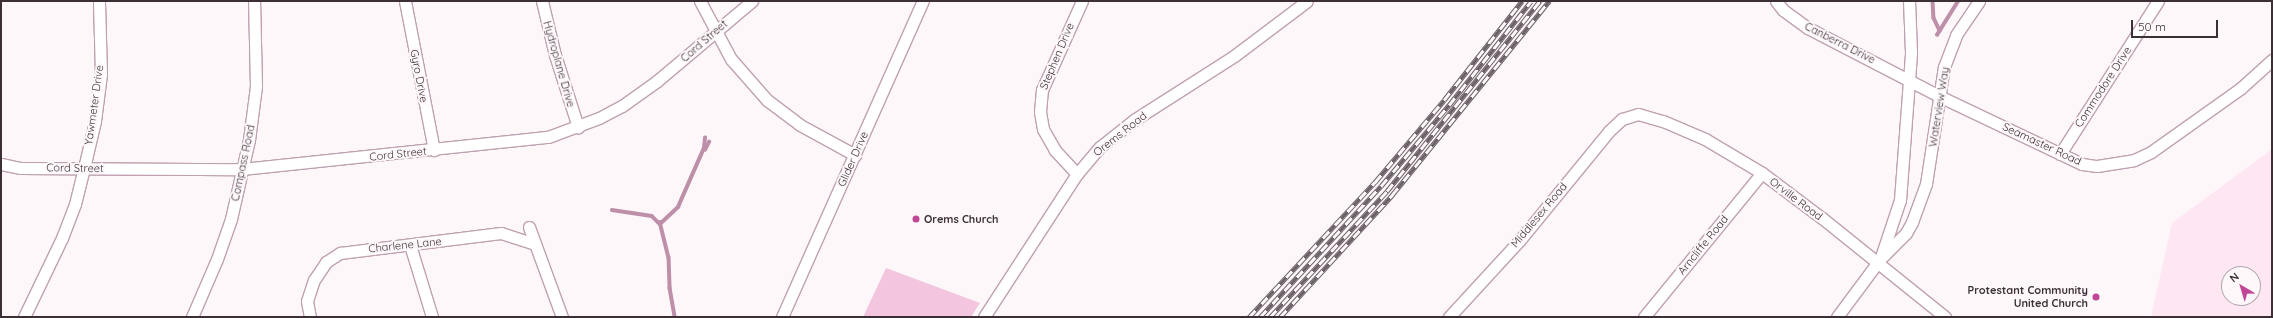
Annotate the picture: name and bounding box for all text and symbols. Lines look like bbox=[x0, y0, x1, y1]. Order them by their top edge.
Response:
scale bar bbox=[2133, 12, 2220, 38]
street label: Cord Street bbox=[678, 17, 730, 65]
street label: Hydroplane Drive bbox=[540, 19, 578, 109]
text: 50 m bbox=[2138, 19, 2166, 34]
street label: Canberra Drive bbox=[1802, 20, 1878, 66]
street label: Stephen Drive bbox=[1037, 21, 1077, 91]
street label: Commodore Drive bbox=[2072, 44, 2134, 130]
street label: Gyro Drive bbox=[407, 48, 431, 104]
street label: Yawmeter Drive bbox=[82, 64, 106, 146]
street label: Waterview Way bbox=[1926, 66, 1952, 148]
street label: Orems Road bbox=[1091, 109, 1149, 159]
street label: Seamaster Road bbox=[2001, 120, 2083, 168]
street label: Compass Road bbox=[228, 124, 258, 202]
street label: Glider Drive bbox=[835, 129, 871, 189]
street label: Cord Street bbox=[369, 144, 427, 164]
street label: Cord Street bbox=[46, 161, 104, 175]
street label: Orville Road bbox=[1767, 175, 1825, 223]
street label: Middlesex Road bbox=[1508, 180, 1570, 250]
place label: Orems Church bbox=[924, 212, 998, 226]
street label: Arncliffe Road bbox=[1675, 213, 1731, 277]
marker: Orems Church bbox=[911, 214, 921, 224]
street label: Charlene Lane bbox=[368, 235, 442, 255]
north arrow bbox=[2221, 266, 2261, 306]
text: N bbox=[2227, 269, 2242, 285]
place label: Protestant Community United Church bbox=[1968, 284, 2088, 310]
marker: Protestant Community United Church bbox=[2091, 292, 2101, 302]

